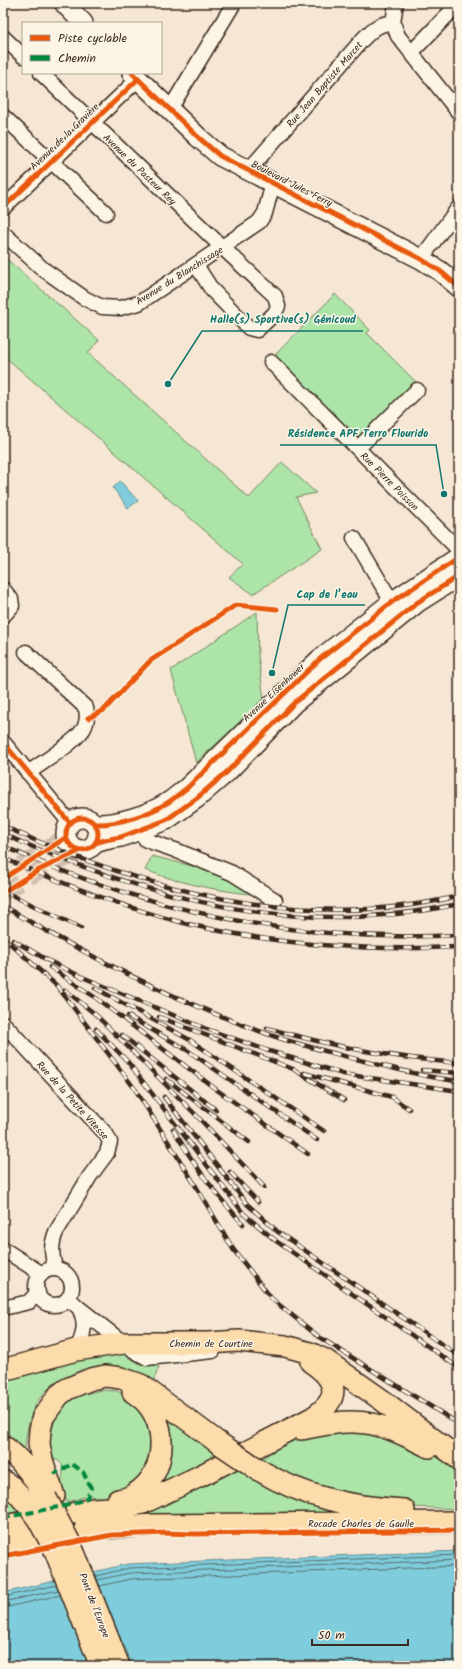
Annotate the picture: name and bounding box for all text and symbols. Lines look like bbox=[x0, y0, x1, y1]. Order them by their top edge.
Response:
legend bbox=[22, 22, 162, 74]
text: Piste cyclable bbox=[58, 29, 127, 48]
street label: Rue Jean Baptiste Marcet bbox=[283, 38, 367, 131]
text: Chemin bbox=[58, 49, 96, 68]
street label: Avenue de la Gravière bbox=[26, 99, 103, 174]
street label: Avenue du Pasteur Rey bbox=[99, 130, 180, 209]
street label: Boulevard Jules Ferry bbox=[248, 156, 335, 212]
street label: Avenue du Blanchissage bbox=[133, 242, 227, 309]
callout: Halle(s) Sportive(s) Génicoud bbox=[202, 308, 363, 331]
text: Halle(s) Sportive(s) Génicoud bbox=[210, 311, 357, 329]
callout: Résidence APF Terro Flourido bbox=[280, 422, 436, 445]
text: Résidence APF Terro Flourido bbox=[288, 425, 428, 443]
street label: Rue Pierre Poisson bbox=[356, 449, 422, 515]
callout: Cap de l’eau bbox=[288, 582, 365, 605]
text: Cap de l’eau bbox=[296, 586, 358, 604]
street label: Avenue Eisenhower bbox=[239, 659, 309, 726]
street label: Rue de la Petite Vitesse bbox=[32, 1058, 112, 1144]
street label: Chemin de Courtine bbox=[169, 1336, 253, 1352]
street label: Rocade Charles de Gaulle bbox=[308, 1516, 415, 1532]
street label: Pont de l'Europe bbox=[74, 1571, 114, 1641]
scale bar bbox=[312, 1621, 408, 1647]
text: 50 m bbox=[318, 1626, 345, 1645]

